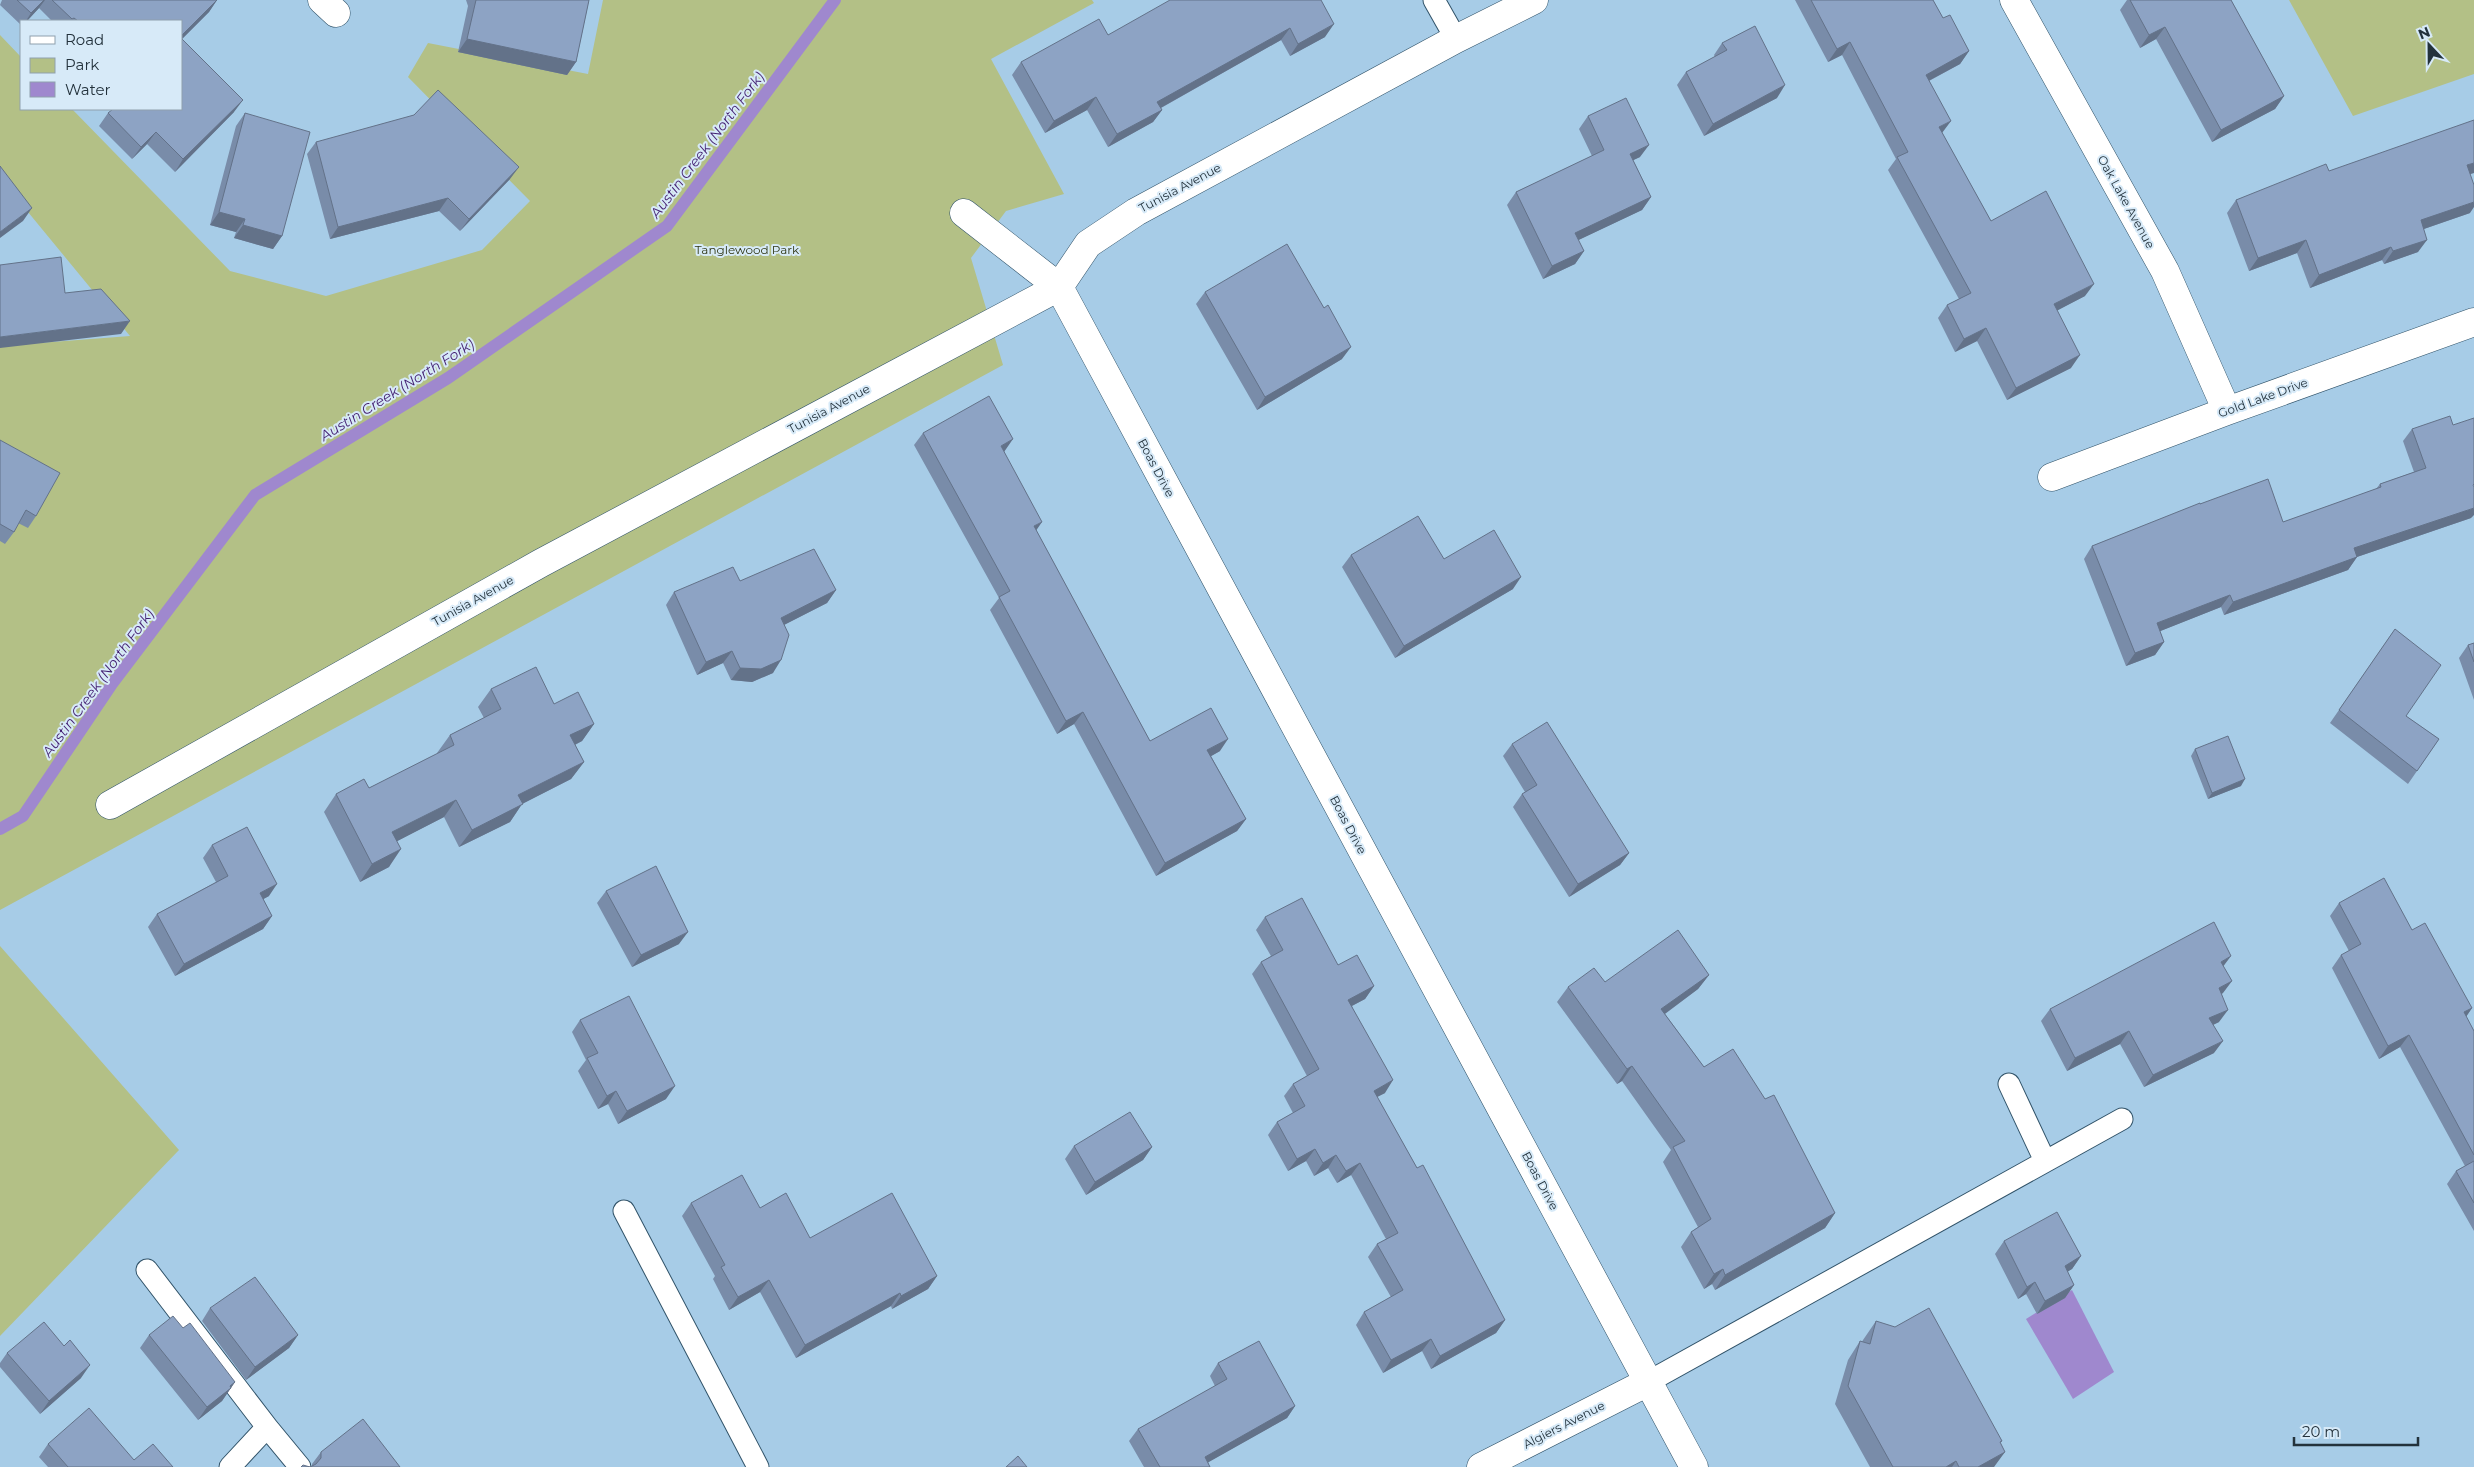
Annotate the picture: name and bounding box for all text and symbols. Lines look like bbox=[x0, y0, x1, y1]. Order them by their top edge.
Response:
legend bbox=[20, 20, 182, 110]
north arrow bbox=[2404, 20, 2454, 70]
text: N bbox=[2416, 22, 2433, 43]
text: Road bbox=[65, 30, 104, 49]
text: Park bbox=[65, 55, 99, 74]
water label: Austin Creek (North Fork) bbox=[646, 68, 768, 222]
text: Water bbox=[65, 80, 111, 99]
street label: Oak Lake Avenue bbox=[2095, 153, 2158, 251]
street label: Tunisia Avenue bbox=[1136, 160, 1223, 215]
park label: Tanglewood Park bbox=[695, 242, 800, 257]
water label: Austin Creek (North Fork) bbox=[316, 335, 478, 445]
street label: Gold Lake Drive bbox=[2216, 374, 2310, 421]
street label: Tunisia Avenue bbox=[785, 381, 872, 436]
street label: Boas Drive bbox=[1135, 436, 1178, 500]
street label: Tunisia Avenue bbox=[429, 572, 516, 629]
water label: Austin Creek (North Fork) bbox=[38, 605, 158, 761]
street label: Boas Drive bbox=[1327, 793, 1370, 857]
street label: Boas Drive bbox=[1519, 1149, 1562, 1213]
street label: Algiers Avenue bbox=[1520, 1398, 1607, 1452]
scale bar bbox=[2294, 1414, 2418, 1446]
text: 20 m bbox=[2302, 1422, 2340, 1441]

